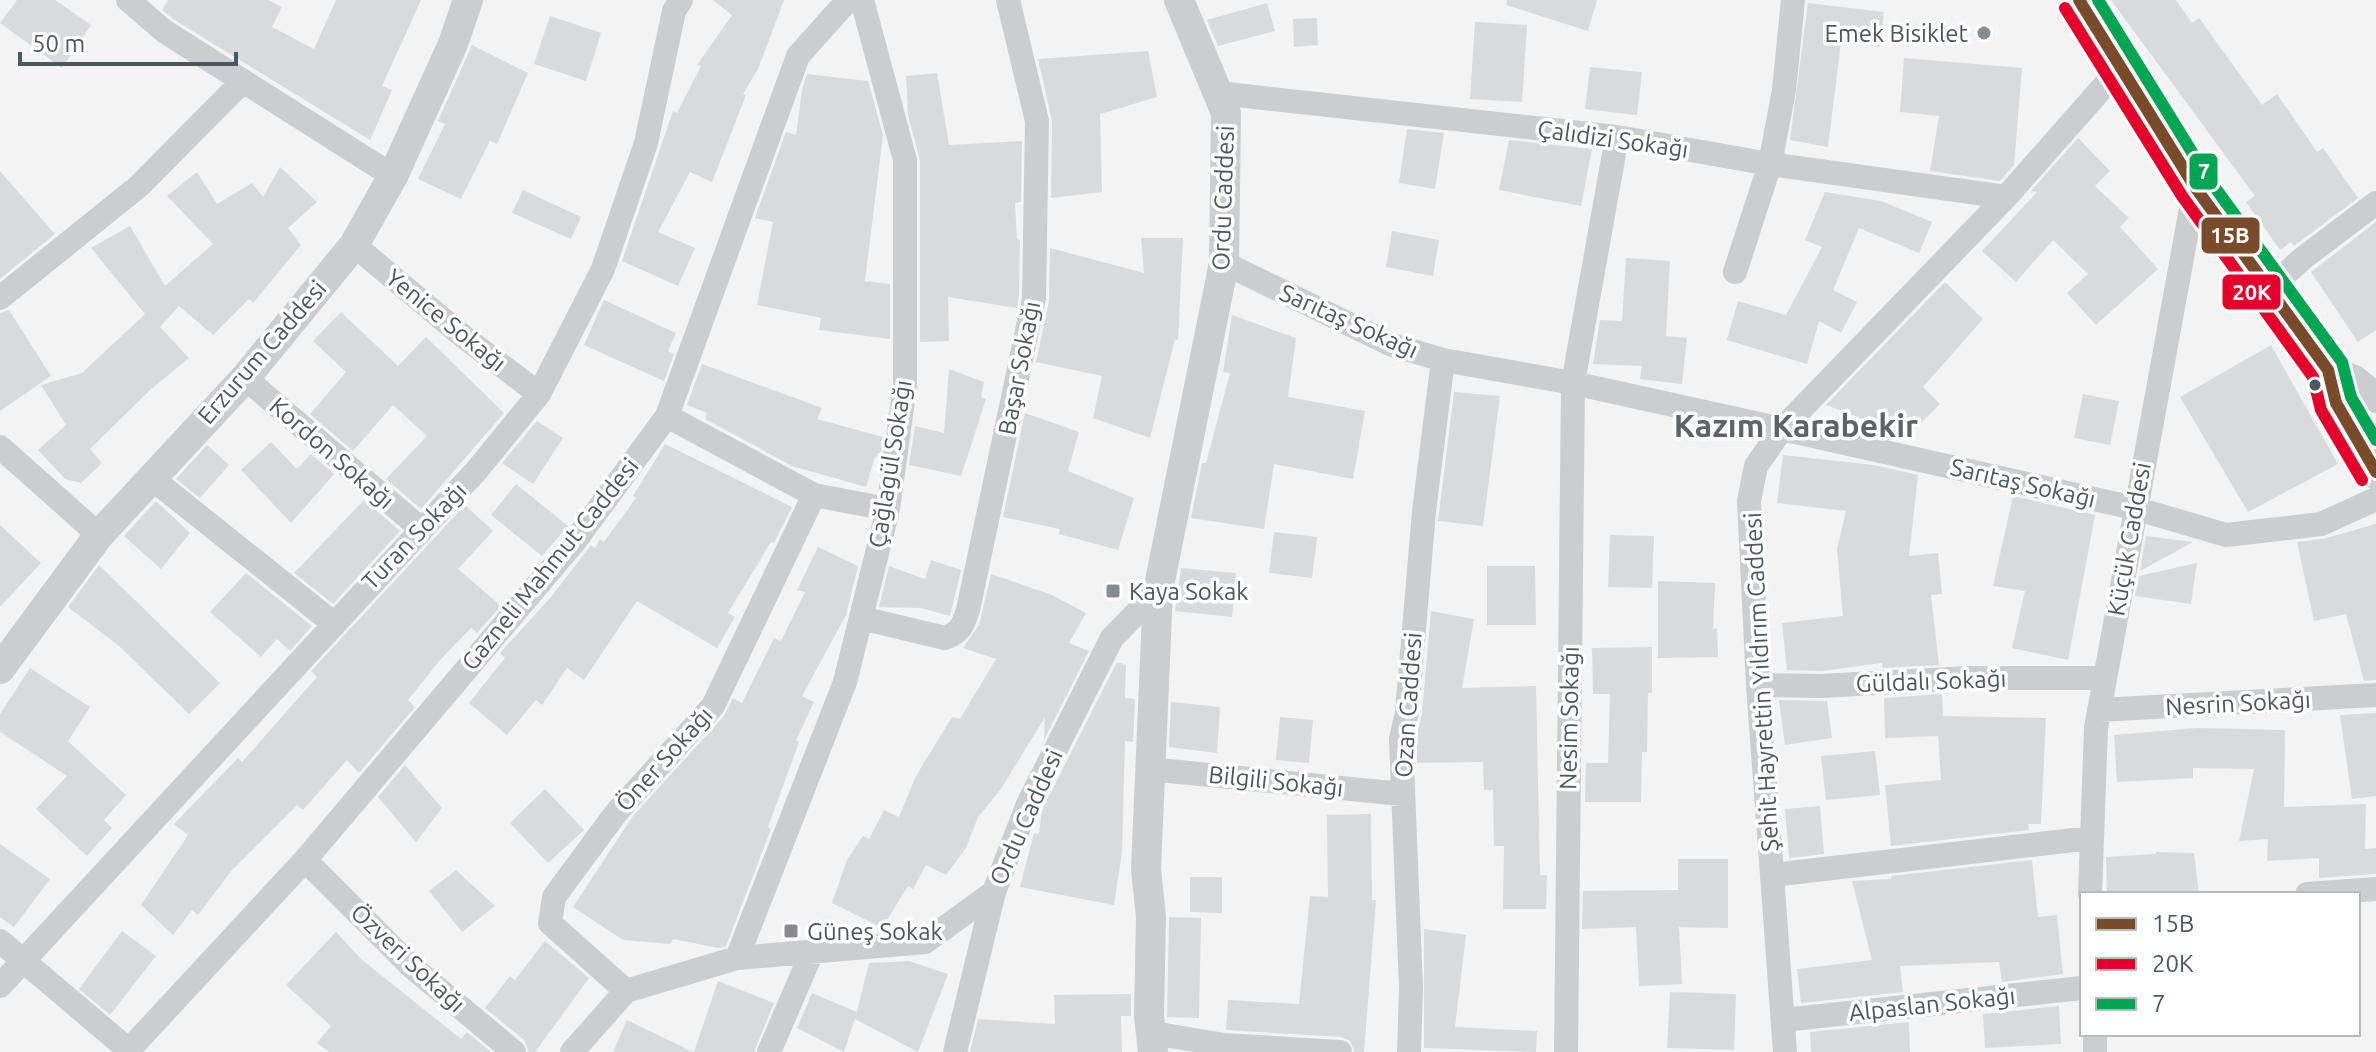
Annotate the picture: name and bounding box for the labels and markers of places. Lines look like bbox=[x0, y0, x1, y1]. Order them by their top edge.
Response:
place label: Emek Bisiklet bbox=[1825, 20, 1969, 47]
marker: Emek Bisiklet bbox=[1975, 24, 1993, 42]
unlabelled marker bbox=[2307, 377, 2323, 393]
place label: Kaya Sokak bbox=[1129, 578, 1248, 605]
marker: Kaya Sokak bbox=[1104, 582, 1122, 600]
place label: Güneş Sokak bbox=[807, 918, 943, 945]
marker: Güneş Sokak bbox=[782, 922, 800, 940]

